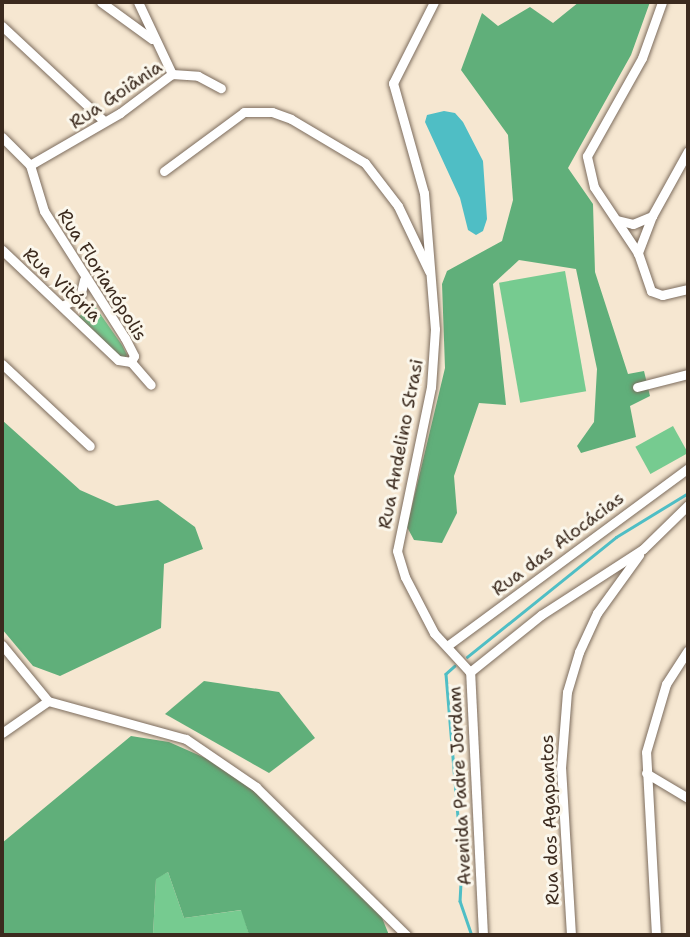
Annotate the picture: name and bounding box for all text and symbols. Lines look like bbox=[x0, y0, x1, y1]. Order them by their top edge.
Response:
street label: Rua Goiânia bbox=[66, 56, 166, 134]
street label: Rua Florianópolis bbox=[53, 205, 151, 345]
street label: Rua Vitória bbox=[19, 243, 105, 327]
street label: Rua Andelino Strasi bbox=[374, 357, 428, 531]
street label: Rua das Alocácias bbox=[488, 487, 628, 601]
street label: Avenida Padre Jordam bbox=[444, 686, 476, 886]
street label: Rua dos Agapantos bbox=[536, 734, 564, 906]

